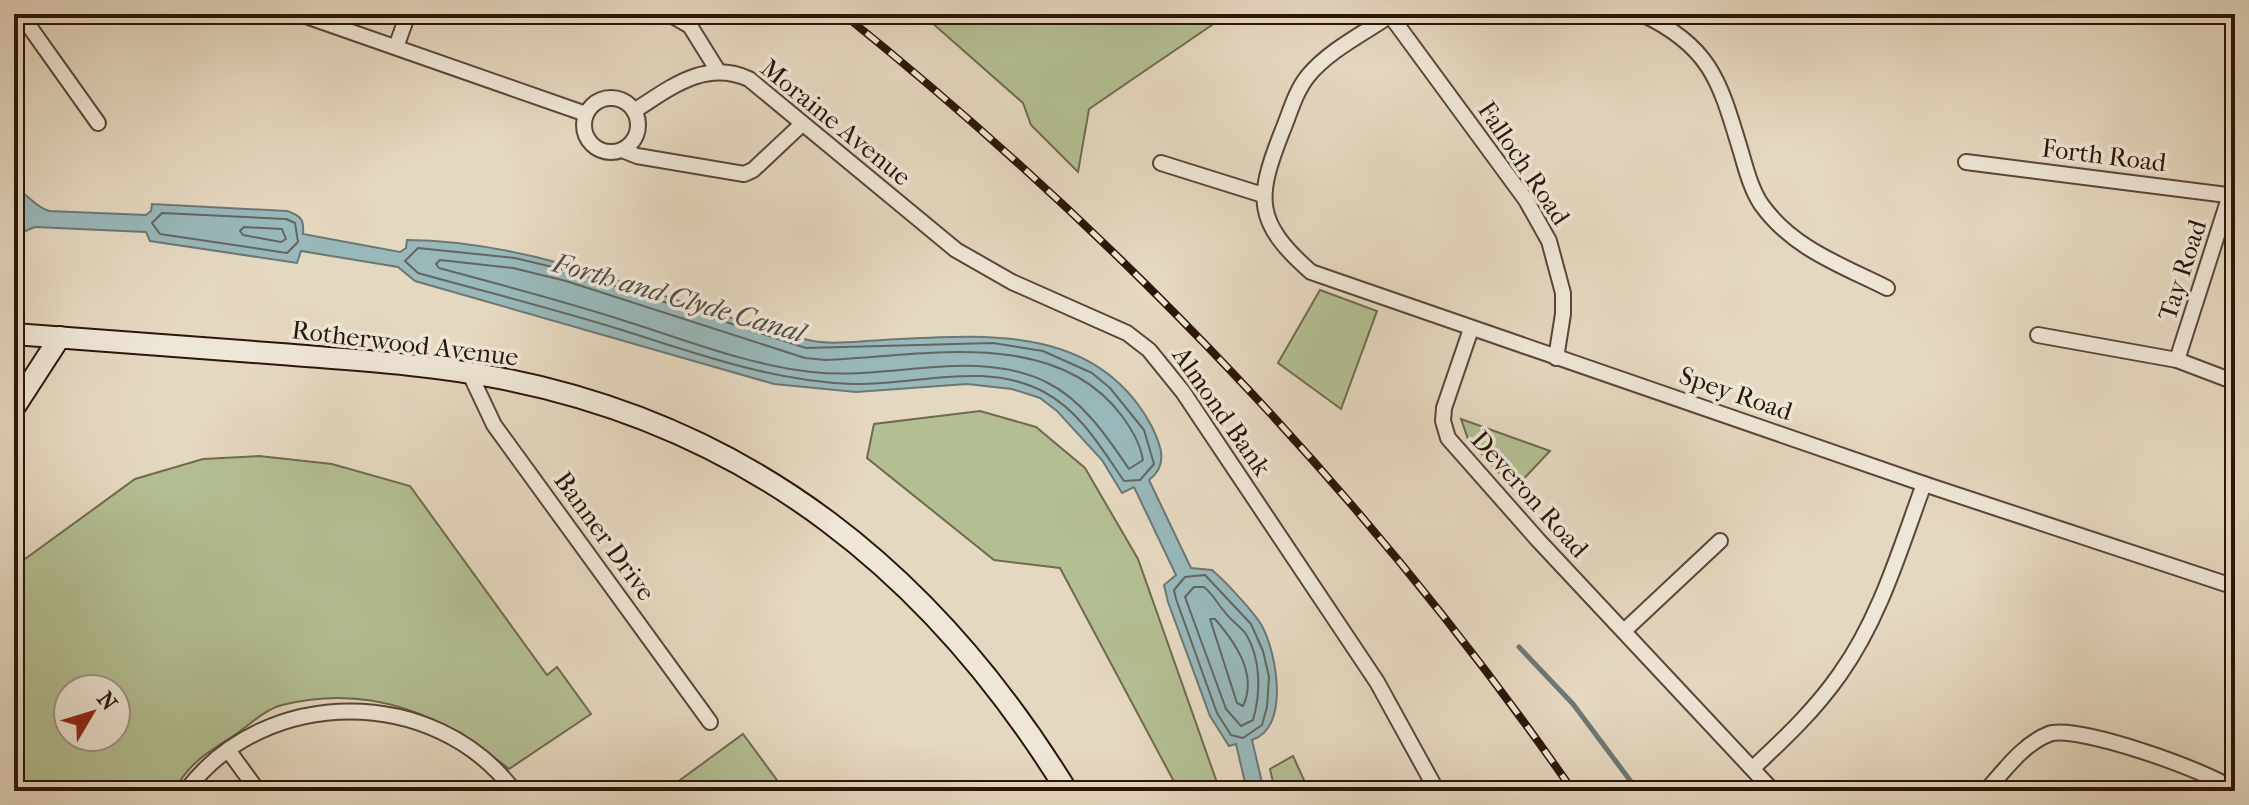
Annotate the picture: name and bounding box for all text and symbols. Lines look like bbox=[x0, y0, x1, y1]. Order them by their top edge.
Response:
street label: Moraine Avenue bbox=[754, 52, 917, 193]
street label: Falloch Road bbox=[1471, 95, 1577, 232]
street label: Forth Road bbox=[2040, 132, 2169, 179]
street label: Tay Road bbox=[2152, 215, 2214, 325]
water label: Forth and Clyde Canal bbox=[548, 245, 812, 350]
street label: Rotherwood Avenue bbox=[290, 314, 520, 373]
street label: Almond Bank bbox=[1165, 340, 1278, 482]
street label: Spey Road bbox=[1675, 360, 1797, 427]
street label: Deveron Road bbox=[1464, 424, 1595, 565]
street label: Banner Drive bbox=[547, 466, 662, 607]
north arrow bbox=[52, 673, 132, 753]
text: N bbox=[92, 687, 123, 716]

